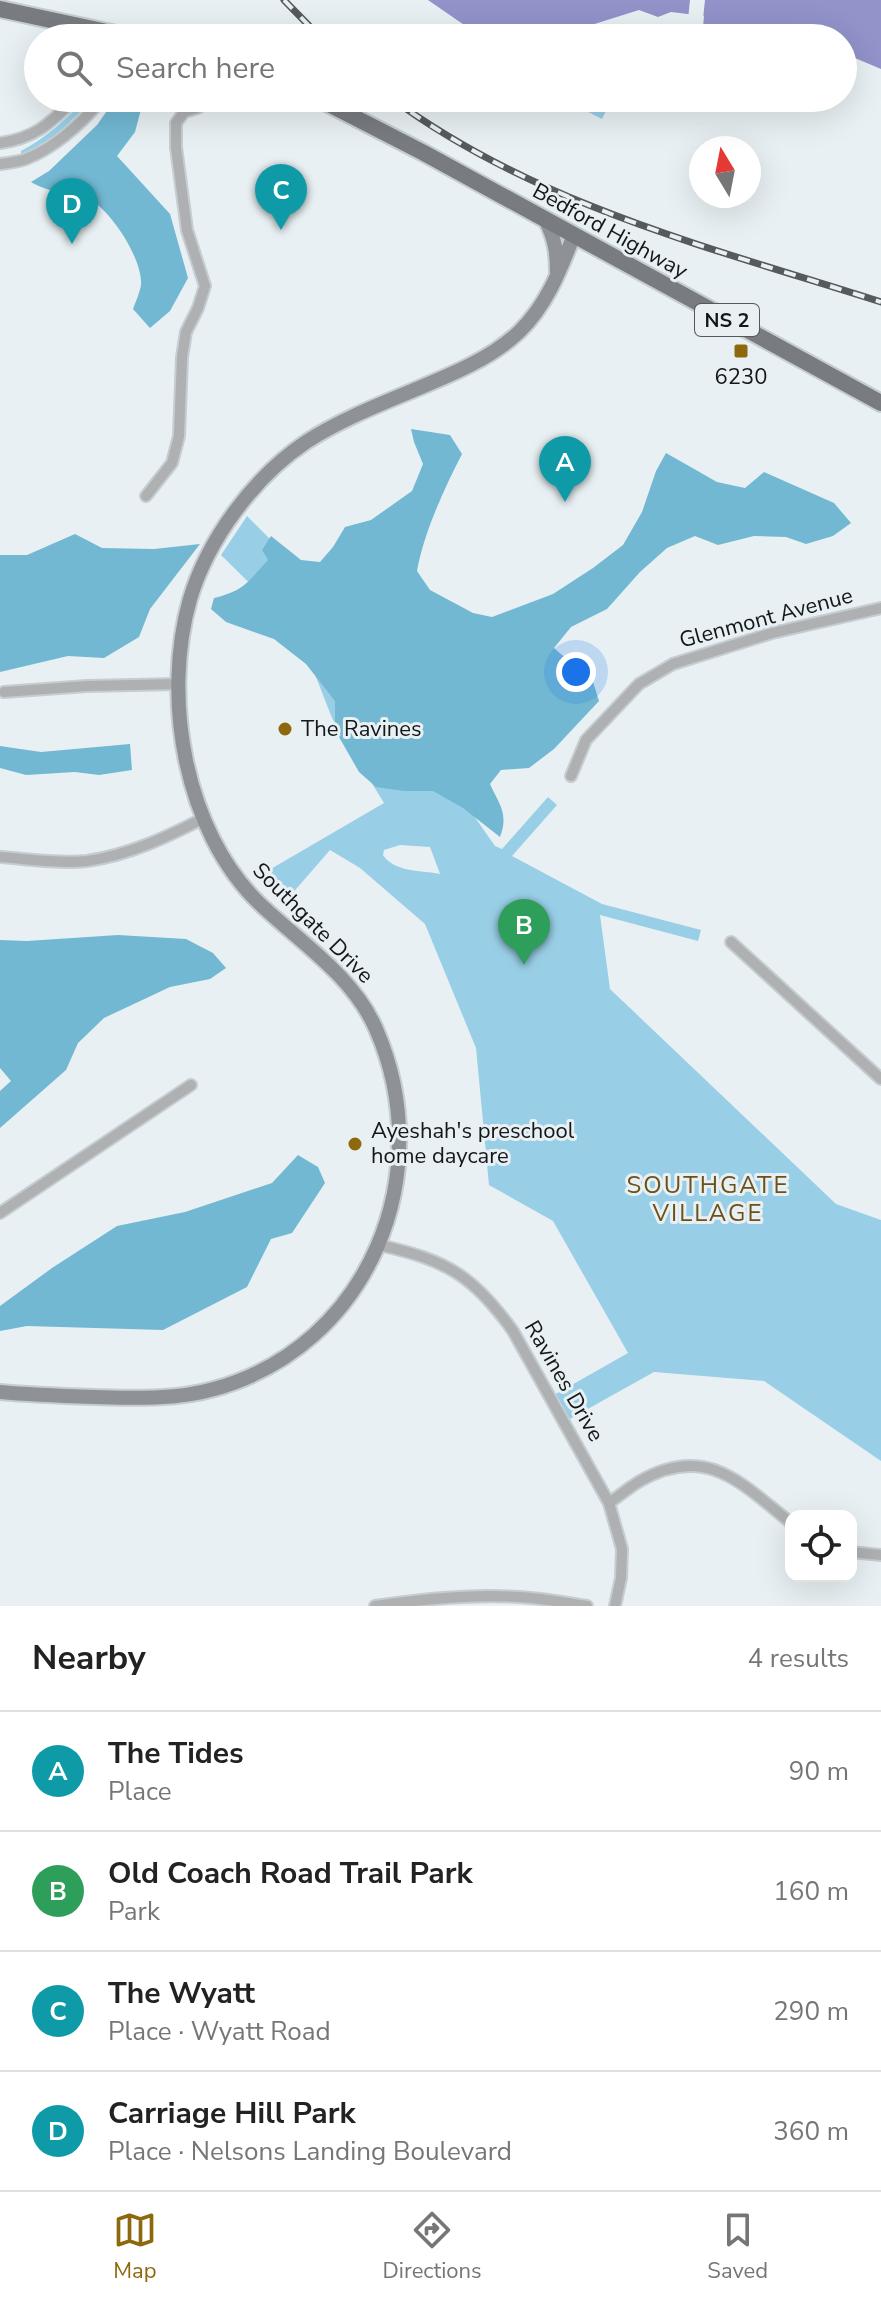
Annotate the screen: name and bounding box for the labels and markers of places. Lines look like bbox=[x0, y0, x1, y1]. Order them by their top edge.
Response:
pin: C bbox=[255, 164, 307, 230]
pin: D bbox=[46, 178, 98, 244]
marker: 6230 bbox=[732, 342, 750, 360]
place label: 6230 bbox=[715, 362, 767, 392]
pin: A bbox=[539, 436, 591, 502]
place label: The Ravines bbox=[301, 714, 422, 744]
marker: The Ravines bbox=[276, 720, 294, 738]
pin: B bbox=[498, 899, 550, 965]
place label: Ayeshah's preschool home daycare bbox=[371, 1116, 575, 1171]
marker: Ayeshah's preschool home daycare bbox=[346, 1135, 364, 1153]

